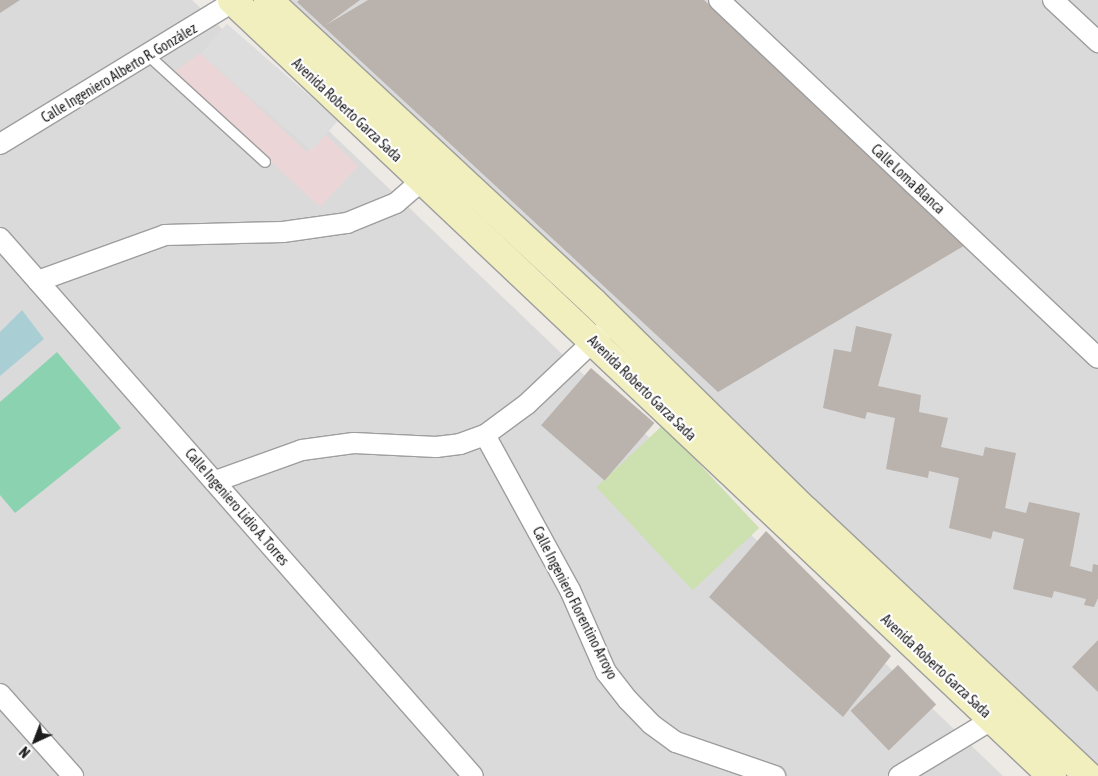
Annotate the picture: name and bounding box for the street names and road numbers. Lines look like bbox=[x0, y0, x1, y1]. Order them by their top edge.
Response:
street label: Calle Ingeniero Alberto R. González bbox=[38, 20, 200, 126]
street label: Avenida Roberto Garza Sada bbox=[289, 55, 405, 165]
street label: Calle Loma Blanca bbox=[868, 141, 948, 217]
street label: Avenida Roberto Garza Sada bbox=[584, 332, 700, 444]
street label: Calle Ingeniero Lidio A. Torres bbox=[182, 445, 292, 569]
street label: Calle Ingeniero Florentino Arroyo bbox=[529, 524, 621, 682]
street label: Avenida Roberto Garza Sada bbox=[878, 611, 994, 721]

